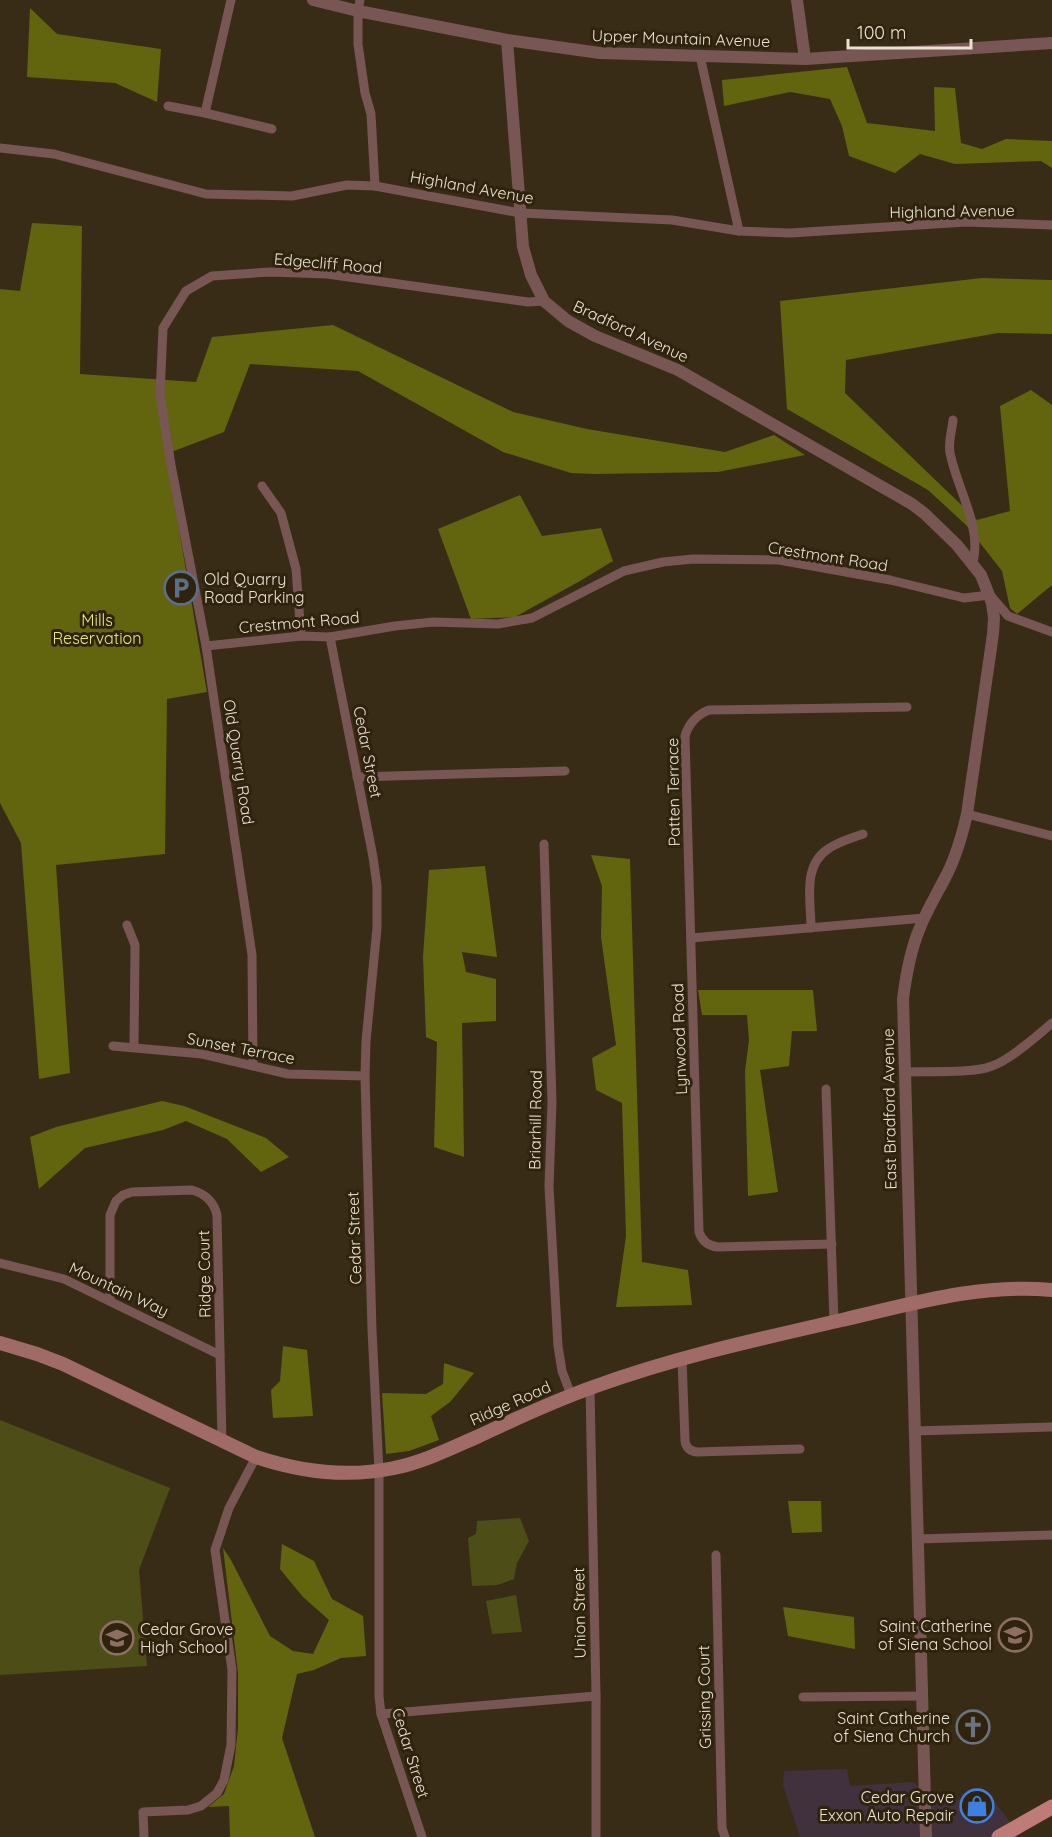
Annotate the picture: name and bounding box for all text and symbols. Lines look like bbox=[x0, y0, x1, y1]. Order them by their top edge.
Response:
scale bar bbox=[848, 12, 971, 50]
text: 100 m bbox=[857, 21, 906, 44]
street label: Upper Mountain Avenue bbox=[591, 25, 771, 51]
street label: Highland Avenue bbox=[408, 166, 536, 208]
street label: Highland Avenue bbox=[889, 200, 1015, 222]
street label: Edgecliff Road bbox=[273, 248, 383, 278]
street label: Bradford Avenue bbox=[570, 295, 692, 367]
street label: Crestmont Road bbox=[767, 537, 889, 575]
place label: Old Quarry Road Parking bbox=[204, 569, 305, 607]
parking icon: Old Quarry Road Parking bbox=[163, 570, 199, 606]
street label: Crestmont Road bbox=[238, 607, 360, 637]
park label: Mills Reservation bbox=[52, 610, 142, 648]
street label: Old Quarry Road bbox=[219, 698, 259, 826]
street label: Cedar Street bbox=[349, 704, 387, 800]
street label: Patten Terrace bbox=[662, 738, 684, 846]
street label: Lynwood Road bbox=[667, 983, 691, 1095]
street label: Sunset Terrace bbox=[185, 1028, 297, 1068]
street label: East Bradford Avenue bbox=[878, 1028, 900, 1190]
street label: Briarhill Road bbox=[524, 1070, 546, 1170]
street label: Cedar Street bbox=[342, 1191, 366, 1285]
street label: Ridge Court bbox=[193, 1230, 215, 1318]
street label: Mountain Way bbox=[66, 1257, 172, 1321]
street label: Ridge Road bbox=[466, 1376, 554, 1430]
street label: Union Street bbox=[568, 1567, 590, 1659]
place label: Saint Catherine of Siena School bbox=[878, 1616, 992, 1654]
school or university icon: Saint Catherine of Siena School bbox=[997, 1617, 1033, 1653]
place label: Cedar Grove High School bbox=[140, 1619, 233, 1657]
school or university icon: Cedar Grove High School bbox=[99, 1620, 135, 1656]
street label: Grissing Court bbox=[693, 1645, 715, 1749]
street label: Cedar Street bbox=[388, 1706, 434, 1800]
place label: Saint Catherine of Siena Church bbox=[834, 1708, 950, 1746]
church icon: Saint Catherine of Siena Church bbox=[955, 1709, 991, 1745]
place label: Cedar Grove Exxon Auto Repair bbox=[819, 1787, 954, 1825]
shop icon: Cedar Grove Exxon Auto Repair bbox=[959, 1788, 995, 1824]

